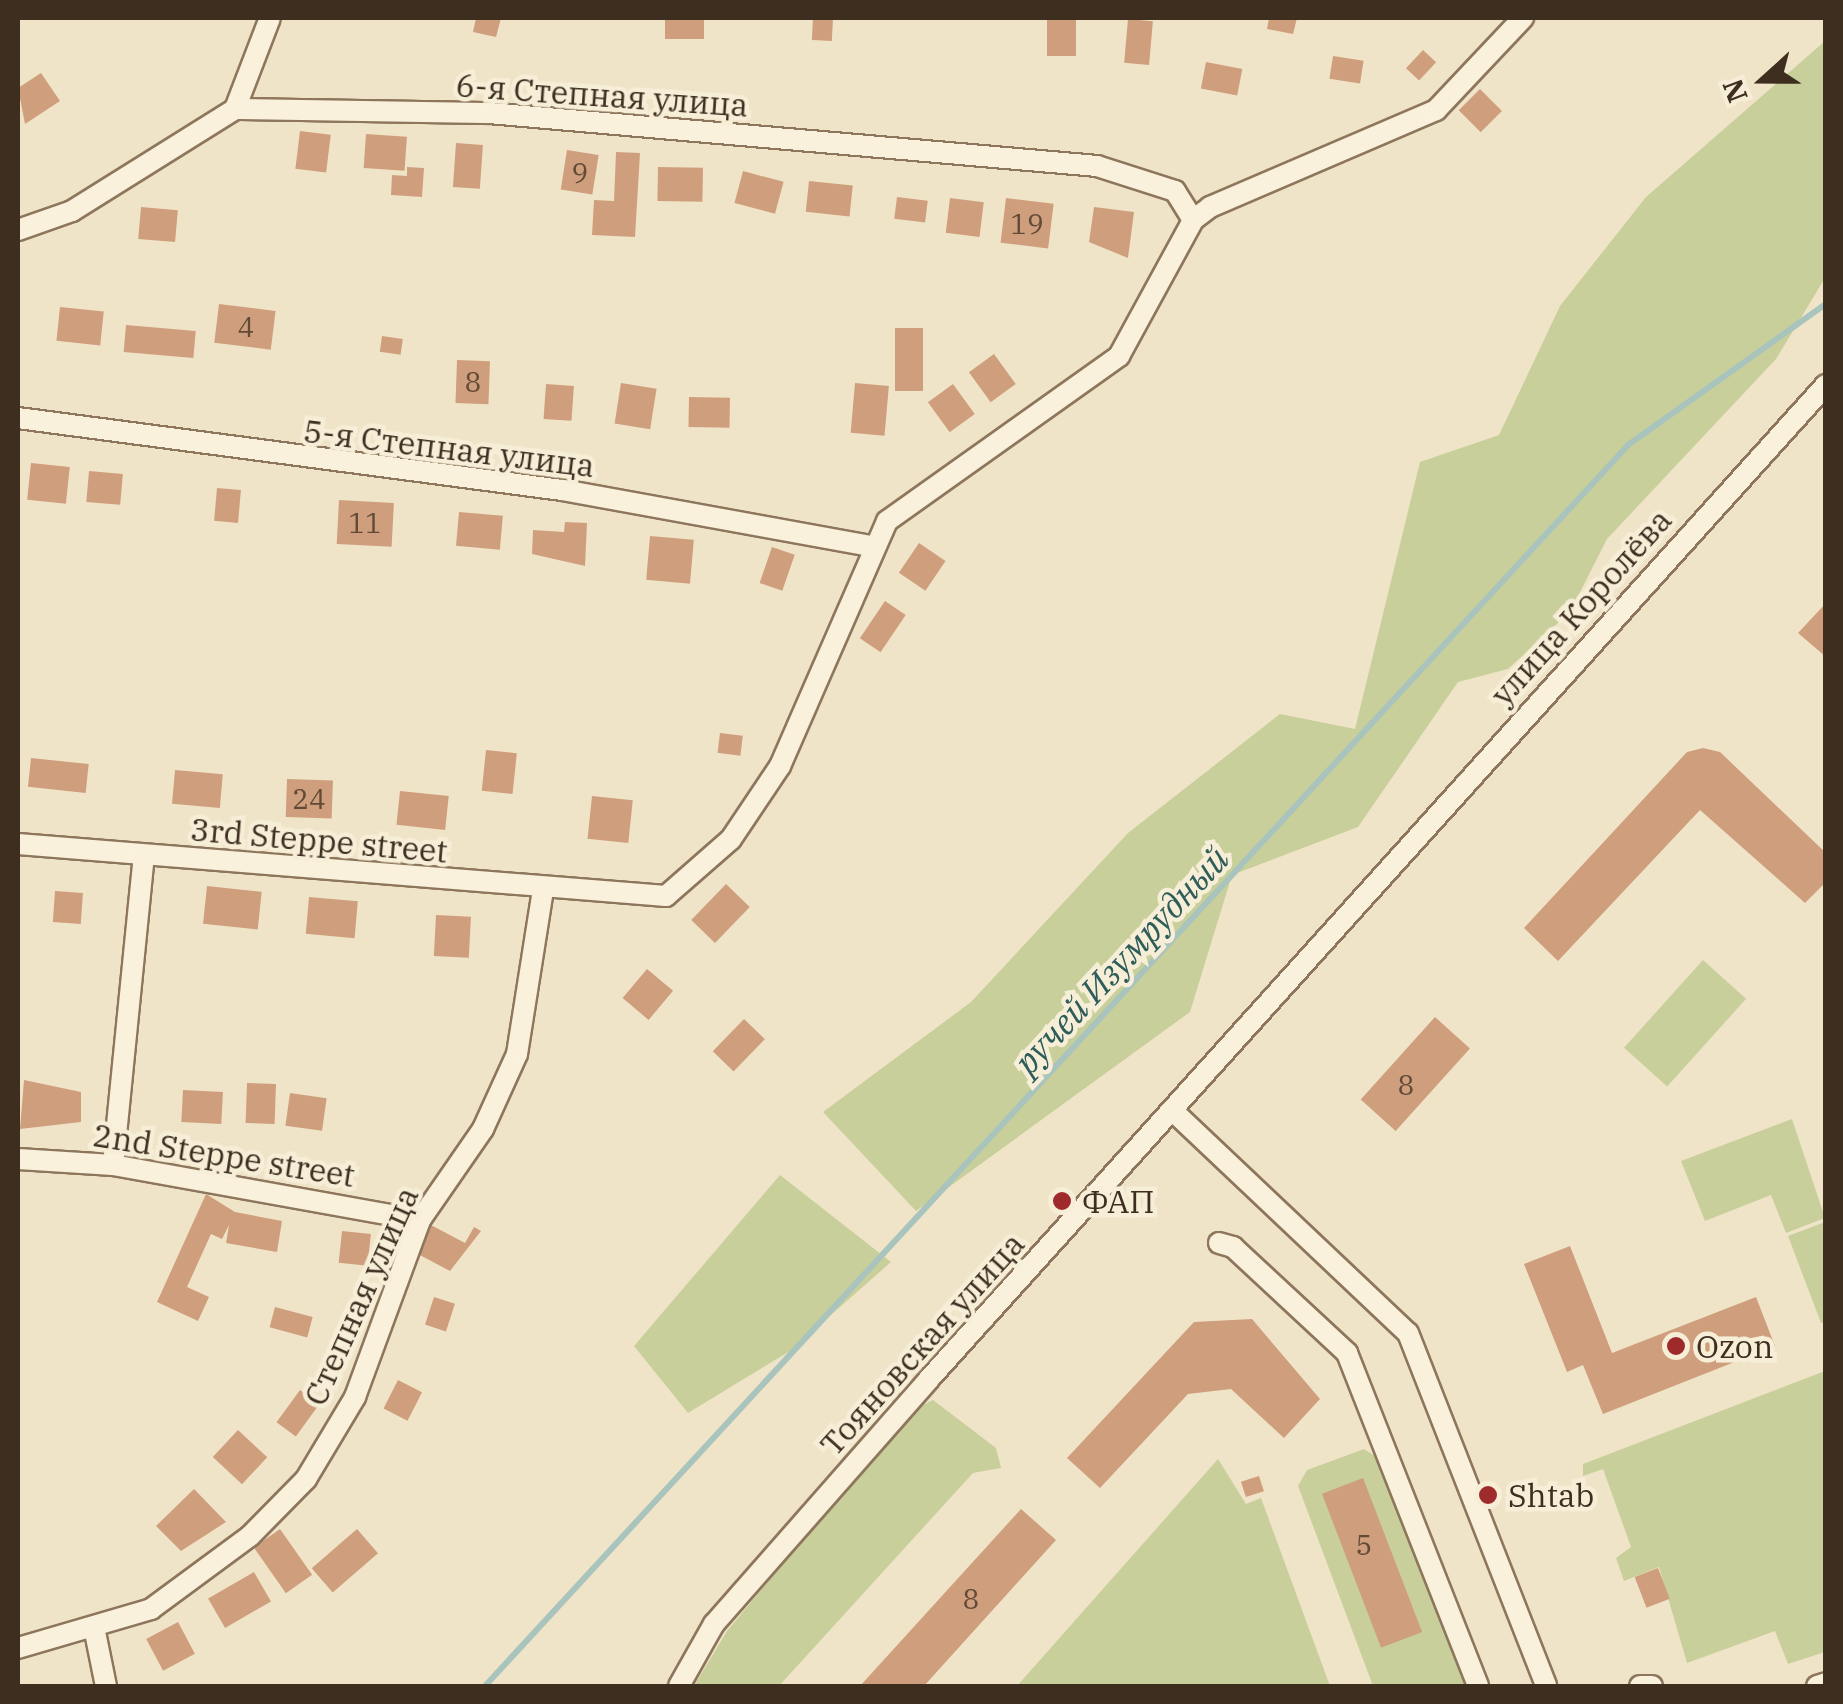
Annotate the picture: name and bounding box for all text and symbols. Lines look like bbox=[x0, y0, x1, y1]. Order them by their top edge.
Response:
north arrow bbox=[1713, 30, 1813, 130]
street label: 6-я Степная улица bbox=[455, 66, 749, 124]
text: N bbox=[1713, 74, 1756, 108]
house number: 9 bbox=[572, 156, 588, 190]
house number: 19 bbox=[1010, 207, 1044, 241]
house number: 4 bbox=[238, 310, 254, 344]
house number: 8 bbox=[465, 365, 481, 399]
street label: 5-я Степная улица bbox=[301, 411, 597, 485]
street label: улица Королёва bbox=[1483, 501, 1679, 713]
house number: 11 bbox=[348, 506, 382, 540]
house number: 24 bbox=[292, 782, 326, 816]
street label: 3rd Steppe street bbox=[189, 810, 449, 870]
water label: ручей Изумрудный bbox=[1005, 838, 1237, 1082]
house number: 8 bbox=[1398, 1068, 1414, 1102]
street label: 2nd Steppe street bbox=[90, 1115, 358, 1195]
street label: Степная улица bbox=[296, 1181, 426, 1411]
place label: ФАП bbox=[1082, 1182, 1154, 1220]
marker: ФАП bbox=[1051, 1190, 1073, 1212]
street label: Тояновская улица bbox=[812, 1225, 1032, 1463]
place label: Ozon bbox=[1696, 1327, 1773, 1365]
marker: Ozon bbox=[1665, 1335, 1687, 1357]
place label: Shtab bbox=[1508, 1476, 1594, 1514]
marker: Shtab bbox=[1477, 1484, 1499, 1506]
house number: 5 bbox=[1356, 1528, 1372, 1562]
house number: 8 bbox=[963, 1582, 979, 1616]

